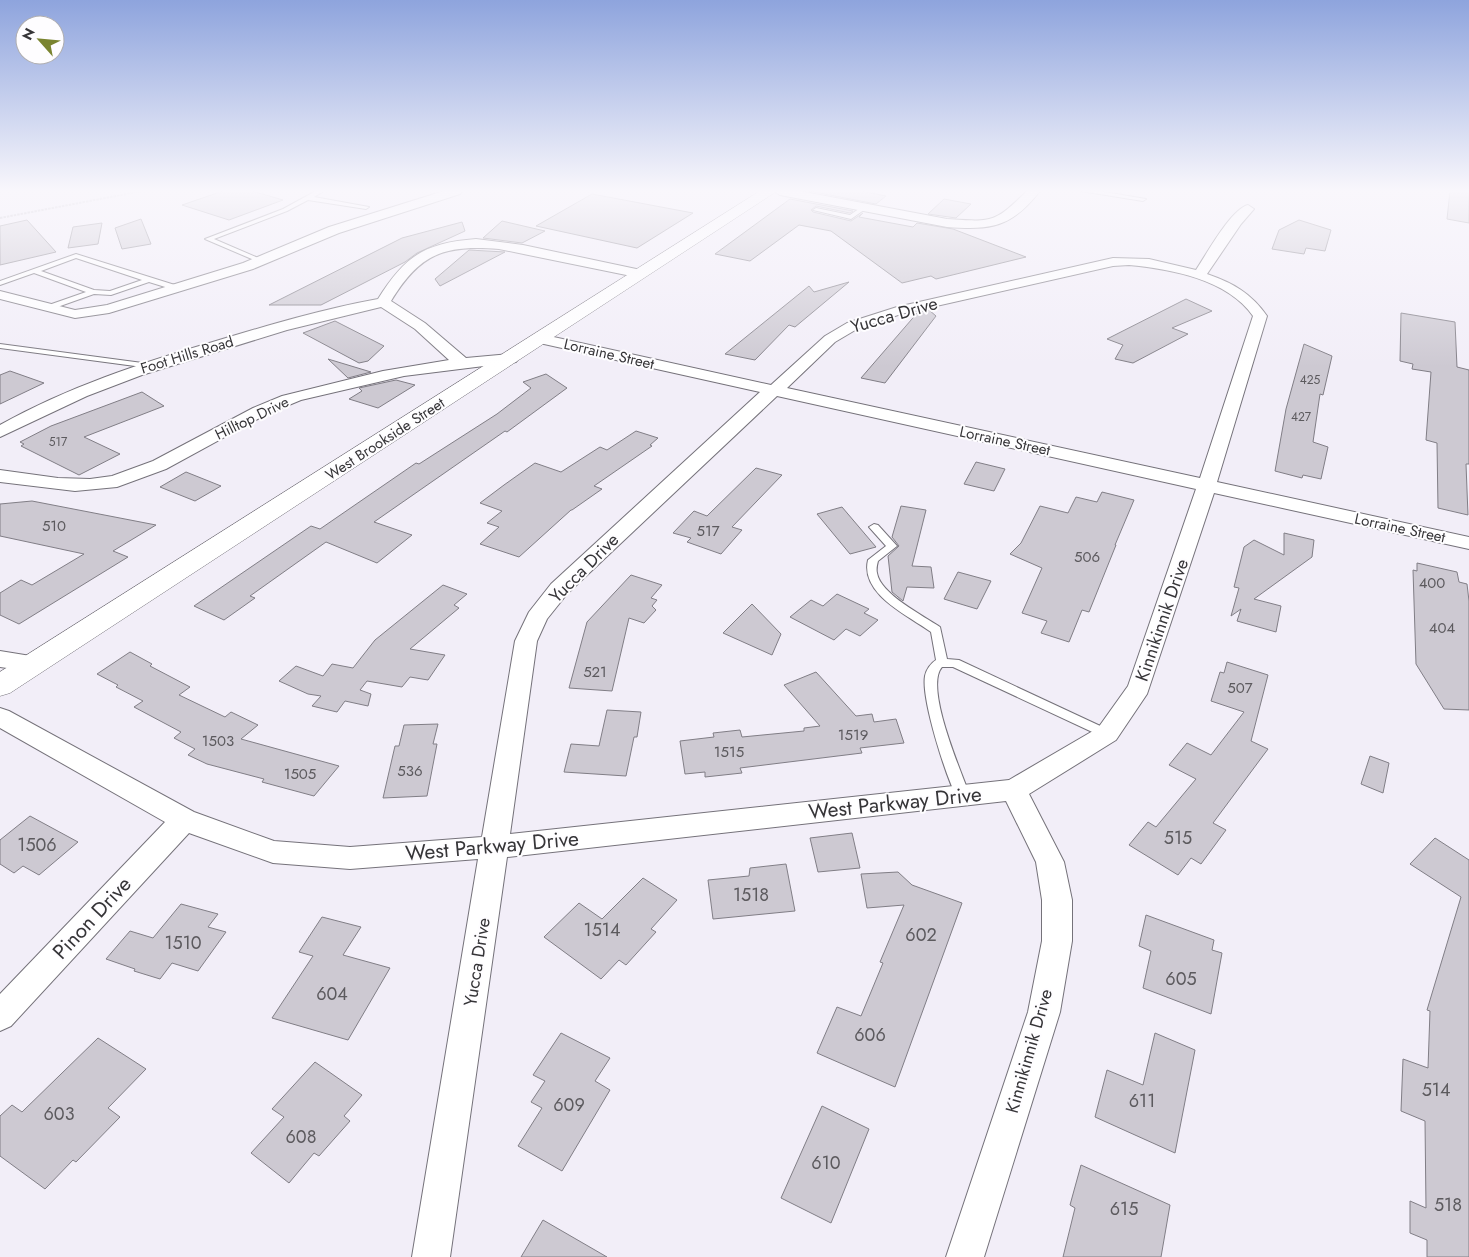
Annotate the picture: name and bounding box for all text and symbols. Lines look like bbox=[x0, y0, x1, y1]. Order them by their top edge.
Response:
north arrow bbox=[15, 15, 65, 65]
text: N bbox=[17, 25, 40, 44]
street label: Yucca Drive bbox=[847, 290, 941, 340]
street label: Foot Hills Road bbox=[138, 330, 236, 380]
street label: Lorraine Street bbox=[562, 333, 657, 375]
house number: 425 bbox=[1300, 371, 1321, 389]
street label: Hilltop Drive bbox=[211, 391, 293, 445]
street label: West Brookside Street bbox=[321, 392, 449, 486]
house number: 427 bbox=[1291, 408, 1312, 426]
street label: Lorraine Street bbox=[958, 421, 1053, 461]
house number: 517 bbox=[49, 433, 68, 451]
street label: Lorraine Street bbox=[1353, 508, 1448, 548]
house number: 510 bbox=[42, 515, 66, 537]
house number: 517 bbox=[696, 520, 720, 542]
street label: Yucca Drive bbox=[543, 527, 625, 609]
house number: 506 bbox=[1074, 546, 1100, 568]
street label: Kinnikinnik Drive bbox=[1129, 555, 1195, 685]
house number: 400 bbox=[1419, 572, 1445, 594]
house number: 404 bbox=[1429, 617, 1455, 639]
house number: 521 bbox=[583, 661, 607, 683]
house number: 507 bbox=[1227, 677, 1253, 699]
house number: 1519 bbox=[838, 724, 868, 746]
house number: 1503 bbox=[202, 730, 234, 752]
house number: 1515 bbox=[714, 741, 744, 763]
house number: 536 bbox=[397, 760, 423, 782]
house number: 1505 bbox=[284, 763, 316, 785]
street label: West Parkway Drive bbox=[807, 779, 983, 827]
street label: West Parkway Drive bbox=[404, 823, 580, 869]
house number: 515 bbox=[1164, 825, 1192, 851]
house number: 1506 bbox=[17, 832, 57, 858]
street label: Pinon Drive bbox=[46, 870, 138, 966]
house number: 1518 bbox=[733, 882, 769, 908]
street label: Yucca Drive bbox=[457, 916, 497, 1008]
house number: 1514 bbox=[584, 917, 620, 943]
house number: 602 bbox=[905, 922, 937, 948]
house number: 1510 bbox=[164, 930, 202, 956]
house number: 605 bbox=[1165, 966, 1197, 992]
house number: 604 bbox=[316, 981, 348, 1007]
street label: Kinnikinnik Drive bbox=[999, 986, 1059, 1116]
house number: 606 bbox=[854, 1022, 886, 1048]
house number: 514 bbox=[1422, 1077, 1450, 1103]
house number: 611 bbox=[1129, 1088, 1155, 1114]
house number: 609 bbox=[553, 1092, 585, 1118]
house number: 603 bbox=[44, 1101, 75, 1127]
house number: 608 bbox=[286, 1124, 317, 1150]
house number: 610 bbox=[811, 1150, 841, 1176]
house number: 518 bbox=[1434, 1192, 1462, 1218]
house number: 615 bbox=[1110, 1196, 1138, 1222]

